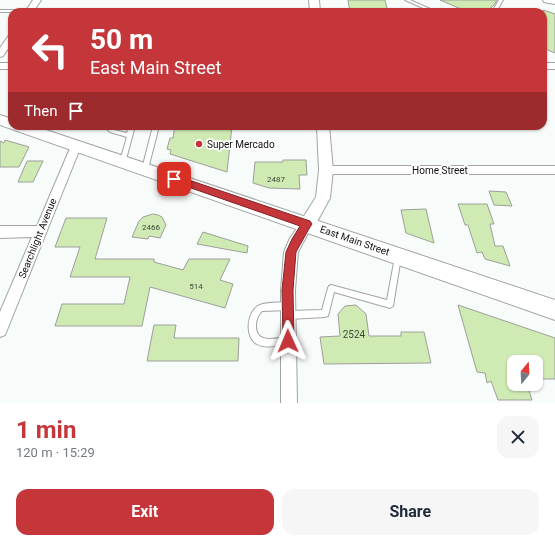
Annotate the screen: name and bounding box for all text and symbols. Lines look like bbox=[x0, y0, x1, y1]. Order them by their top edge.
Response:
text: 50 m bbox=[90, 23, 153, 56]
icon: left bbox=[24, 24, 76, 76]
text: East Main Street bbox=[90, 57, 221, 78]
icon: arrive bbox=[65, 100, 87, 122]
text: Then bbox=[24, 102, 57, 120]
marker: Super Mercado bbox=[194, 139, 204, 149]
place label: Super Mercado bbox=[207, 139, 275, 150]
pin bbox=[157, 162, 191, 196]
street label: Home Street bbox=[412, 165, 468, 176]
icon: arrive bbox=[163, 168, 185, 190]
house number: 2487 bbox=[267, 175, 285, 184]
street label: Searchlight Avenue bbox=[16, 197, 59, 280]
house number: 2466 bbox=[142, 223, 160, 232]
street label: East Main Street bbox=[319, 223, 391, 258]
house number: 514 bbox=[189, 282, 203, 291]
position arrow bbox=[267, 320, 309, 362]
house number: 2524 bbox=[343, 329, 366, 340]
north arrow bbox=[507, 355, 543, 391]
map controls bbox=[507, 355, 543, 391]
text: 1 min bbox=[16, 416, 76, 444]
button: close bbox=[497, 416, 539, 458]
text: 120 m · 15:29 bbox=[16, 445, 95, 460]
button: Exit bbox=[16, 489, 274, 535]
button: Share bbox=[282, 489, 539, 535]

